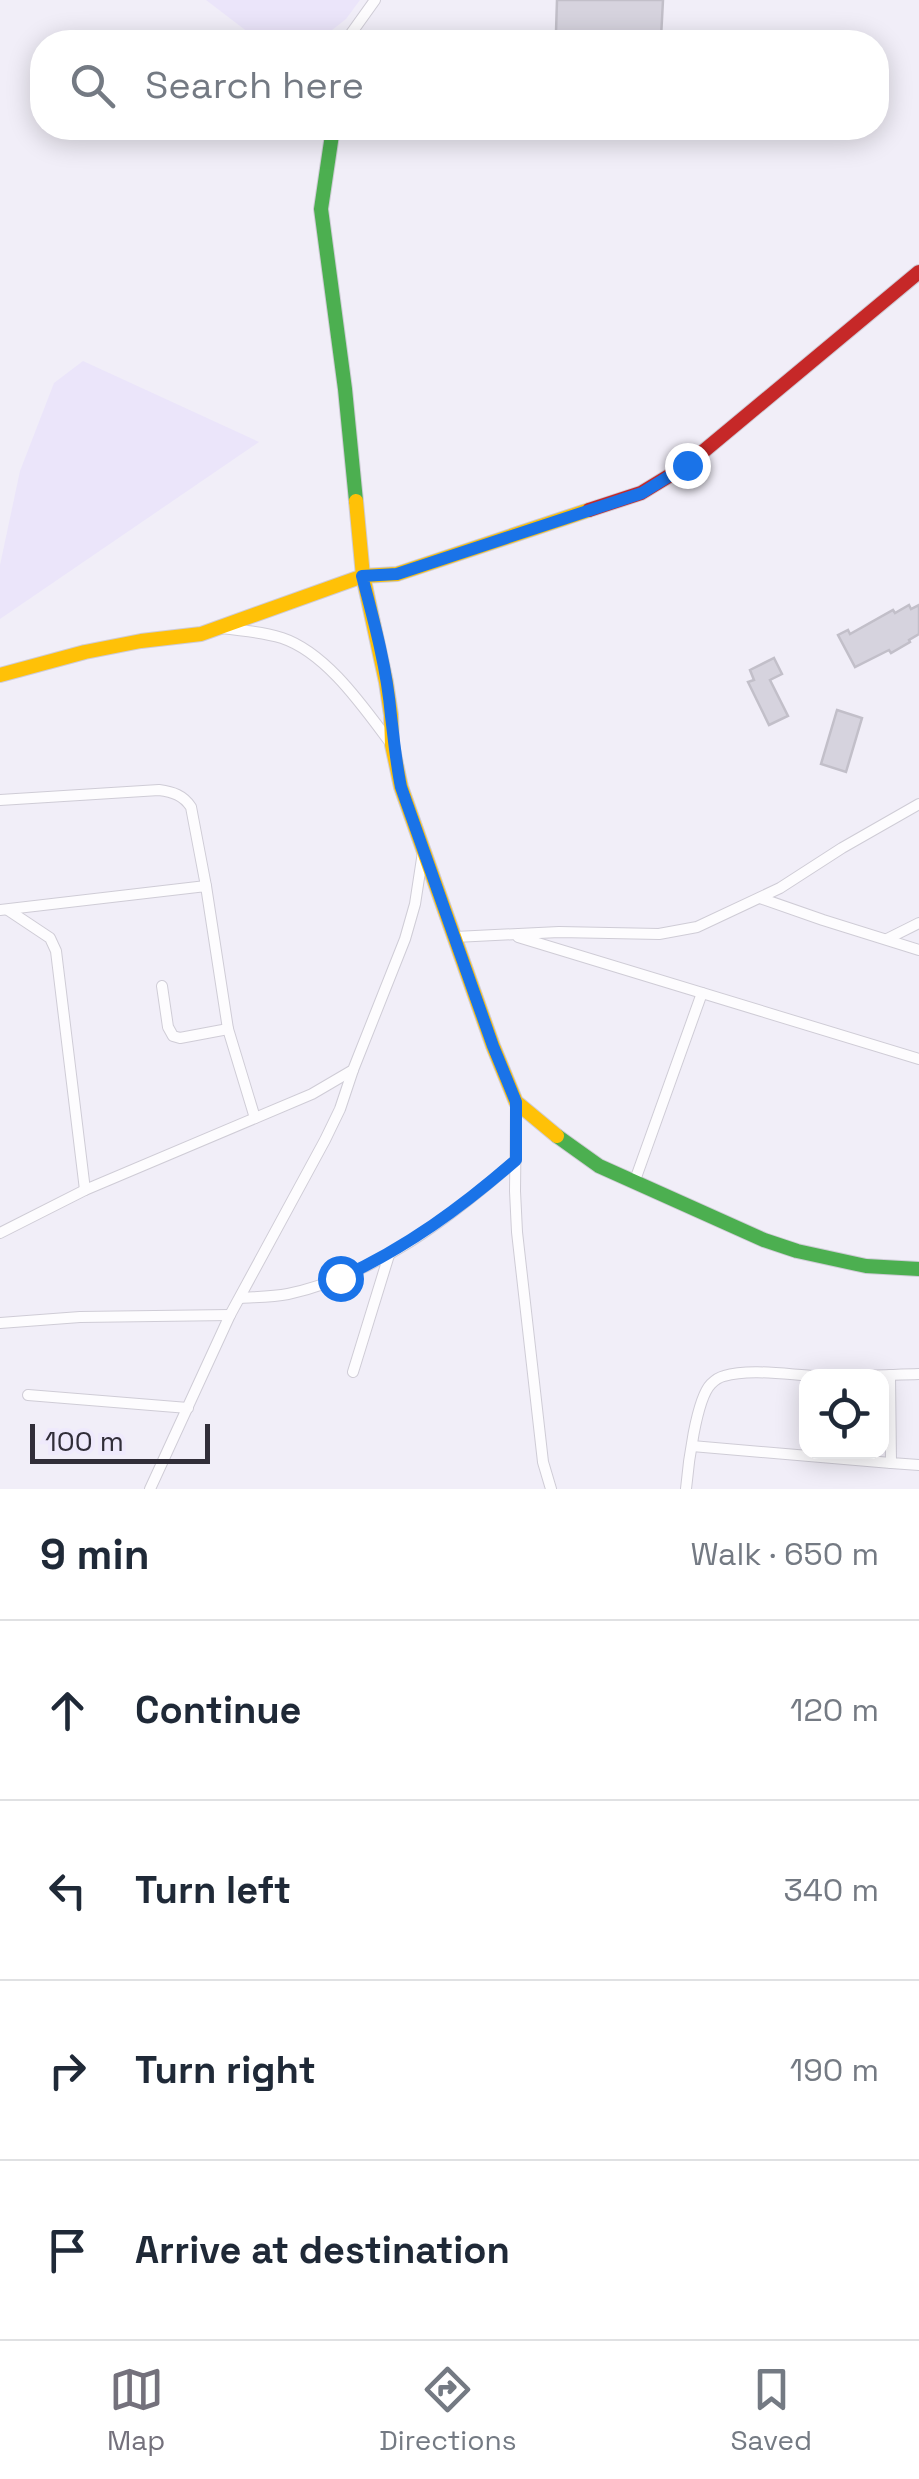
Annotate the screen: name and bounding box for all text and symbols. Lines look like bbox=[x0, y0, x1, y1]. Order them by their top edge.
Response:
search box bbox=[30, 30, 889, 140]
icon: search bbox=[65, 58, 120, 113]
text: Search here bbox=[145, 61, 364, 109]
route end bbox=[665, 443, 711, 489]
route start bbox=[318, 1256, 364, 1302]
map controls bbox=[799, 1369, 889, 1459]
button: locate bbox=[799, 1369, 889, 1459]
scale bar bbox=[30, 1419, 210, 1464]
text: 100 m bbox=[45, 1423, 124, 1459]
text: 9 min bbox=[40, 1528, 150, 1581]
text: Walk · 650 m bbox=[690, 1534, 879, 1574]
icon: ahead bbox=[40, 1683, 95, 1738]
text: Continue bbox=[135, 1686, 301, 1734]
text: 120 m bbox=[790, 1690, 879, 1730]
icon: left bbox=[40, 1863, 95, 1918]
text: Turn left bbox=[135, 1866, 291, 1914]
text: 340 m bbox=[783, 1870, 879, 1910]
icon: right bbox=[40, 2043, 95, 2098]
text: Turn right bbox=[135, 2046, 316, 2094]
text: 190 m bbox=[790, 2050, 879, 2090]
icon: arrive bbox=[40, 2223, 95, 2278]
text: Arrive at destination bbox=[135, 2226, 510, 2274]
tab: Map bbox=[107, 2362, 165, 2458]
tab: Directions bbox=[379, 2362, 516, 2458]
tab: Saved bbox=[730, 2362, 812, 2458]

